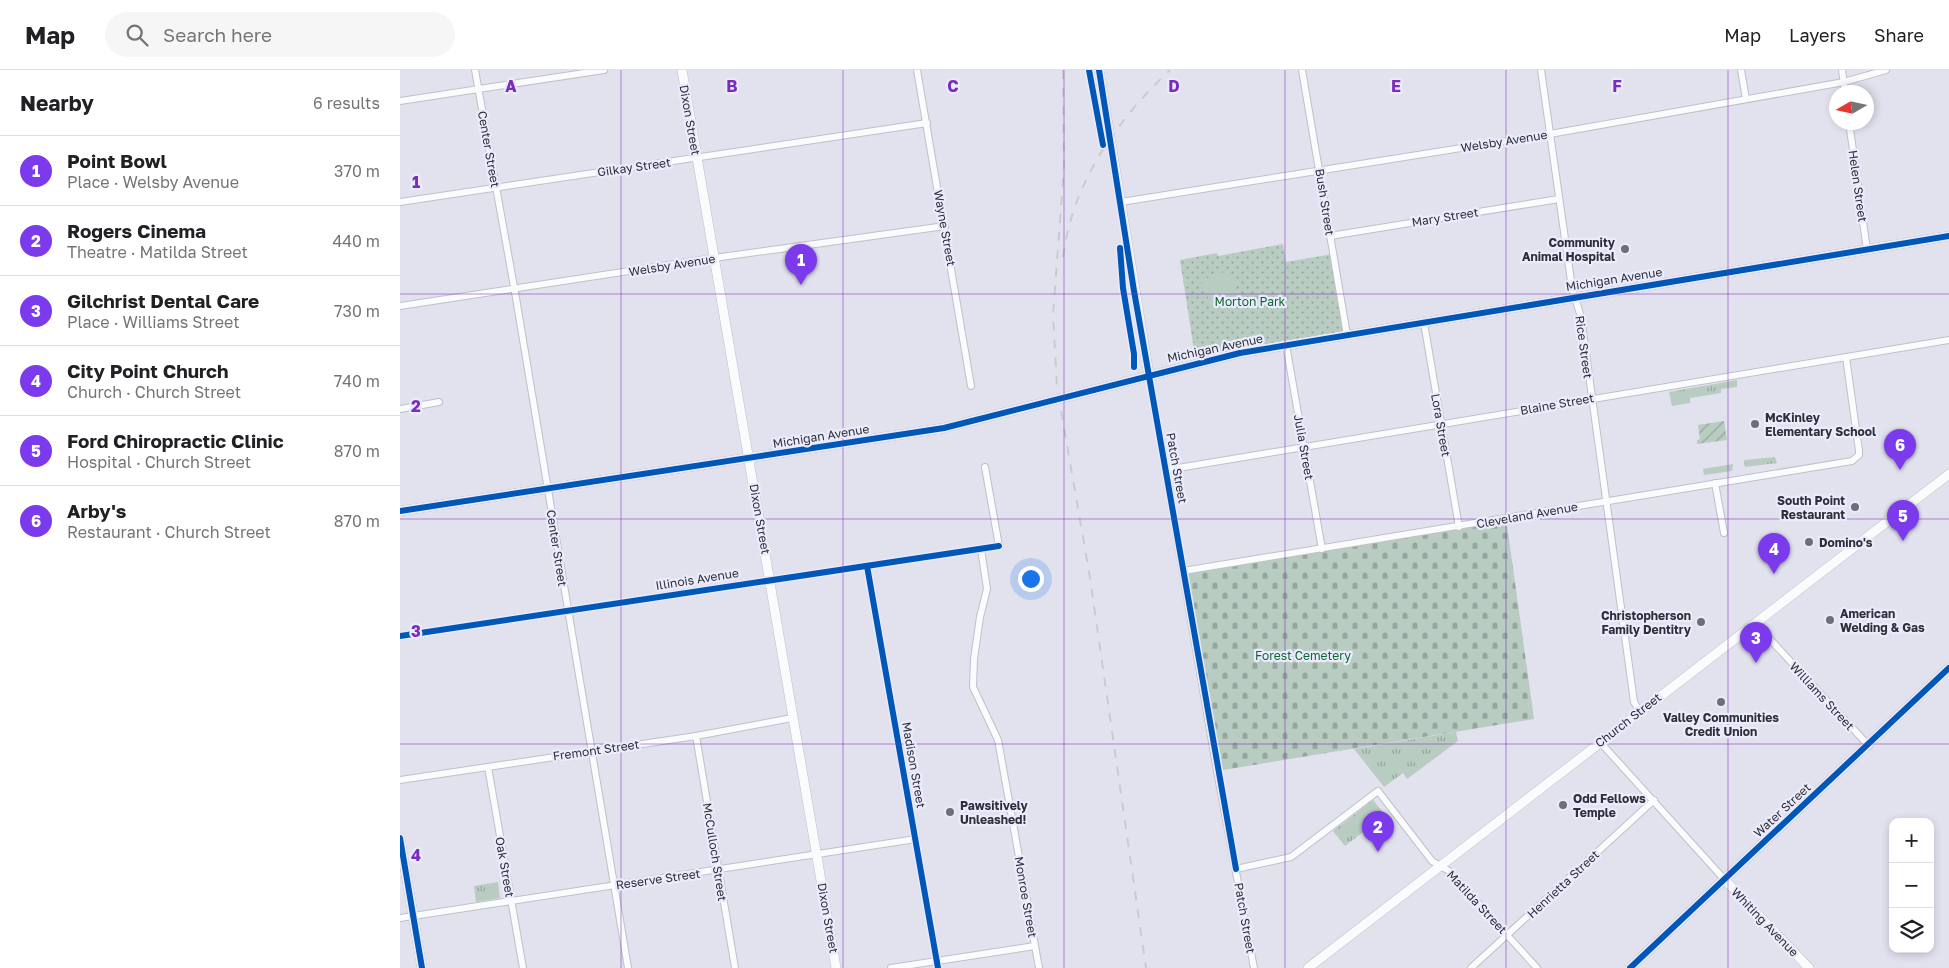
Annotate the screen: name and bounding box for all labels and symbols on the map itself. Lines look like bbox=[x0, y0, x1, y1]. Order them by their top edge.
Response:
text: A bbox=[505, 76, 517, 96]
text: B bbox=[726, 76, 738, 96]
text: C bbox=[947, 76, 959, 96]
text: D bbox=[1168, 76, 1180, 96]
text: E bbox=[1391, 76, 1401, 96]
text: F bbox=[1612, 76, 1622, 96]
street label: Dixon Street bbox=[676, 84, 704, 156]
north arrow bbox=[1829, 85, 1874, 130]
street label: Center Street bbox=[475, 110, 503, 189]
street label: Welsby Avenue bbox=[1460, 127, 1548, 155]
street label: Helen Street bbox=[1846, 149, 1871, 223]
street label: Gilkay Street bbox=[596, 154, 672, 180]
street label: Bush Street bbox=[1312, 167, 1338, 237]
text: 1 bbox=[412, 172, 420, 192]
street label: Wayne Street bbox=[931, 189, 959, 267]
street label: Mary Street bbox=[1411, 204, 1480, 230]
place label: Community Animal Hospital bbox=[1522, 235, 1616, 264]
marker: Community Animal Hospital bbox=[1619, 243, 1631, 255]
pin: 1 bbox=[785, 244, 817, 285]
street label: Welsby Avenue bbox=[628, 251, 716, 279]
street label: Michigan Avenue bbox=[1565, 264, 1663, 294]
park label: Morton Park bbox=[1215, 294, 1286, 309]
street label: Rice Street bbox=[1572, 315, 1596, 380]
street label: Michigan Avenue bbox=[1166, 331, 1264, 365]
street label: Blaine Street bbox=[1519, 390, 1595, 418]
street label: Lora Street bbox=[1428, 392, 1454, 458]
text: 2 bbox=[411, 396, 421, 416]
place label: McKinley Elementary School bbox=[1765, 410, 1876, 439]
street label: Julia Street bbox=[1291, 413, 1317, 481]
marker: McKinley Elementary School bbox=[1749, 418, 1761, 430]
street label: Michigan Avenue bbox=[772, 421, 870, 451]
pin: 6 bbox=[1884, 429, 1916, 470]
street label: Patch Street bbox=[1163, 431, 1191, 505]
street label: Dixon Street bbox=[746, 483, 774, 555]
place label: South Point Restaurant bbox=[1777, 493, 1845, 522]
street label: Cleveland Avenue bbox=[1475, 499, 1579, 531]
pin: 5 bbox=[1887, 500, 1919, 541]
marker: South Point Restaurant bbox=[1849, 501, 1861, 513]
street label: Center Street bbox=[544, 509, 570, 588]
pin: 4 bbox=[1758, 533, 1790, 574]
place label: Domino's bbox=[1819, 535, 1873, 550]
marker: Domino's bbox=[1803, 536, 1815, 548]
street label: Illinois Avenue bbox=[654, 565, 740, 593]
your location bbox=[1018, 566, 1044, 592]
place label: American Welding & Gas bbox=[1840, 606, 1925, 635]
place label: Christopherson Family Dentitry bbox=[1601, 608, 1692, 637]
marker: American Welding & Gas bbox=[1824, 614, 1836, 626]
marker: Christopherson Family Dentitry bbox=[1695, 616, 1707, 628]
text: 3 bbox=[411, 621, 421, 641]
pin: 3 bbox=[1740, 622, 1772, 663]
park label: Forest Cemetery bbox=[1255, 648, 1351, 663]
street label: Williams Street bbox=[1787, 659, 1858, 733]
street label: Church Street bbox=[1592, 689, 1664, 750]
marker: Valley Communities Credit Union bbox=[1715, 696, 1727, 708]
place label: Valley Communities Credit Union bbox=[1663, 710, 1779, 739]
street label: Madison Street bbox=[899, 721, 929, 809]
street label: Fremont Street bbox=[552, 736, 640, 763]
street label: Water Street bbox=[1750, 780, 1814, 840]
place label: Odd Fellows Temple bbox=[1573, 791, 1646, 820]
place label: Pawsitively Unleashed! bbox=[960, 798, 1029, 827]
marker: Odd Fellows Temple bbox=[1557, 799, 1569, 811]
street label: McCulloch Street bbox=[700, 802, 730, 902]
marker: Pawsitively Unleashed! bbox=[944, 806, 956, 818]
pin: 2 bbox=[1362, 811, 1394, 852]
street label: Oak Street bbox=[492, 836, 518, 899]
text: 4 bbox=[411, 845, 421, 865]
street label: Henrietta Street bbox=[1524, 847, 1602, 921]
street label: Monroe Street bbox=[1011, 855, 1041, 939]
street label: Reserve Street bbox=[615, 866, 701, 892]
street label: Matilda Street bbox=[1444, 867, 1510, 937]
street label: Patch Street bbox=[1231, 881, 1259, 955]
street label: Dixon Street bbox=[814, 882, 842, 954]
street label: Whiting Avenue bbox=[1728, 884, 1802, 960]

